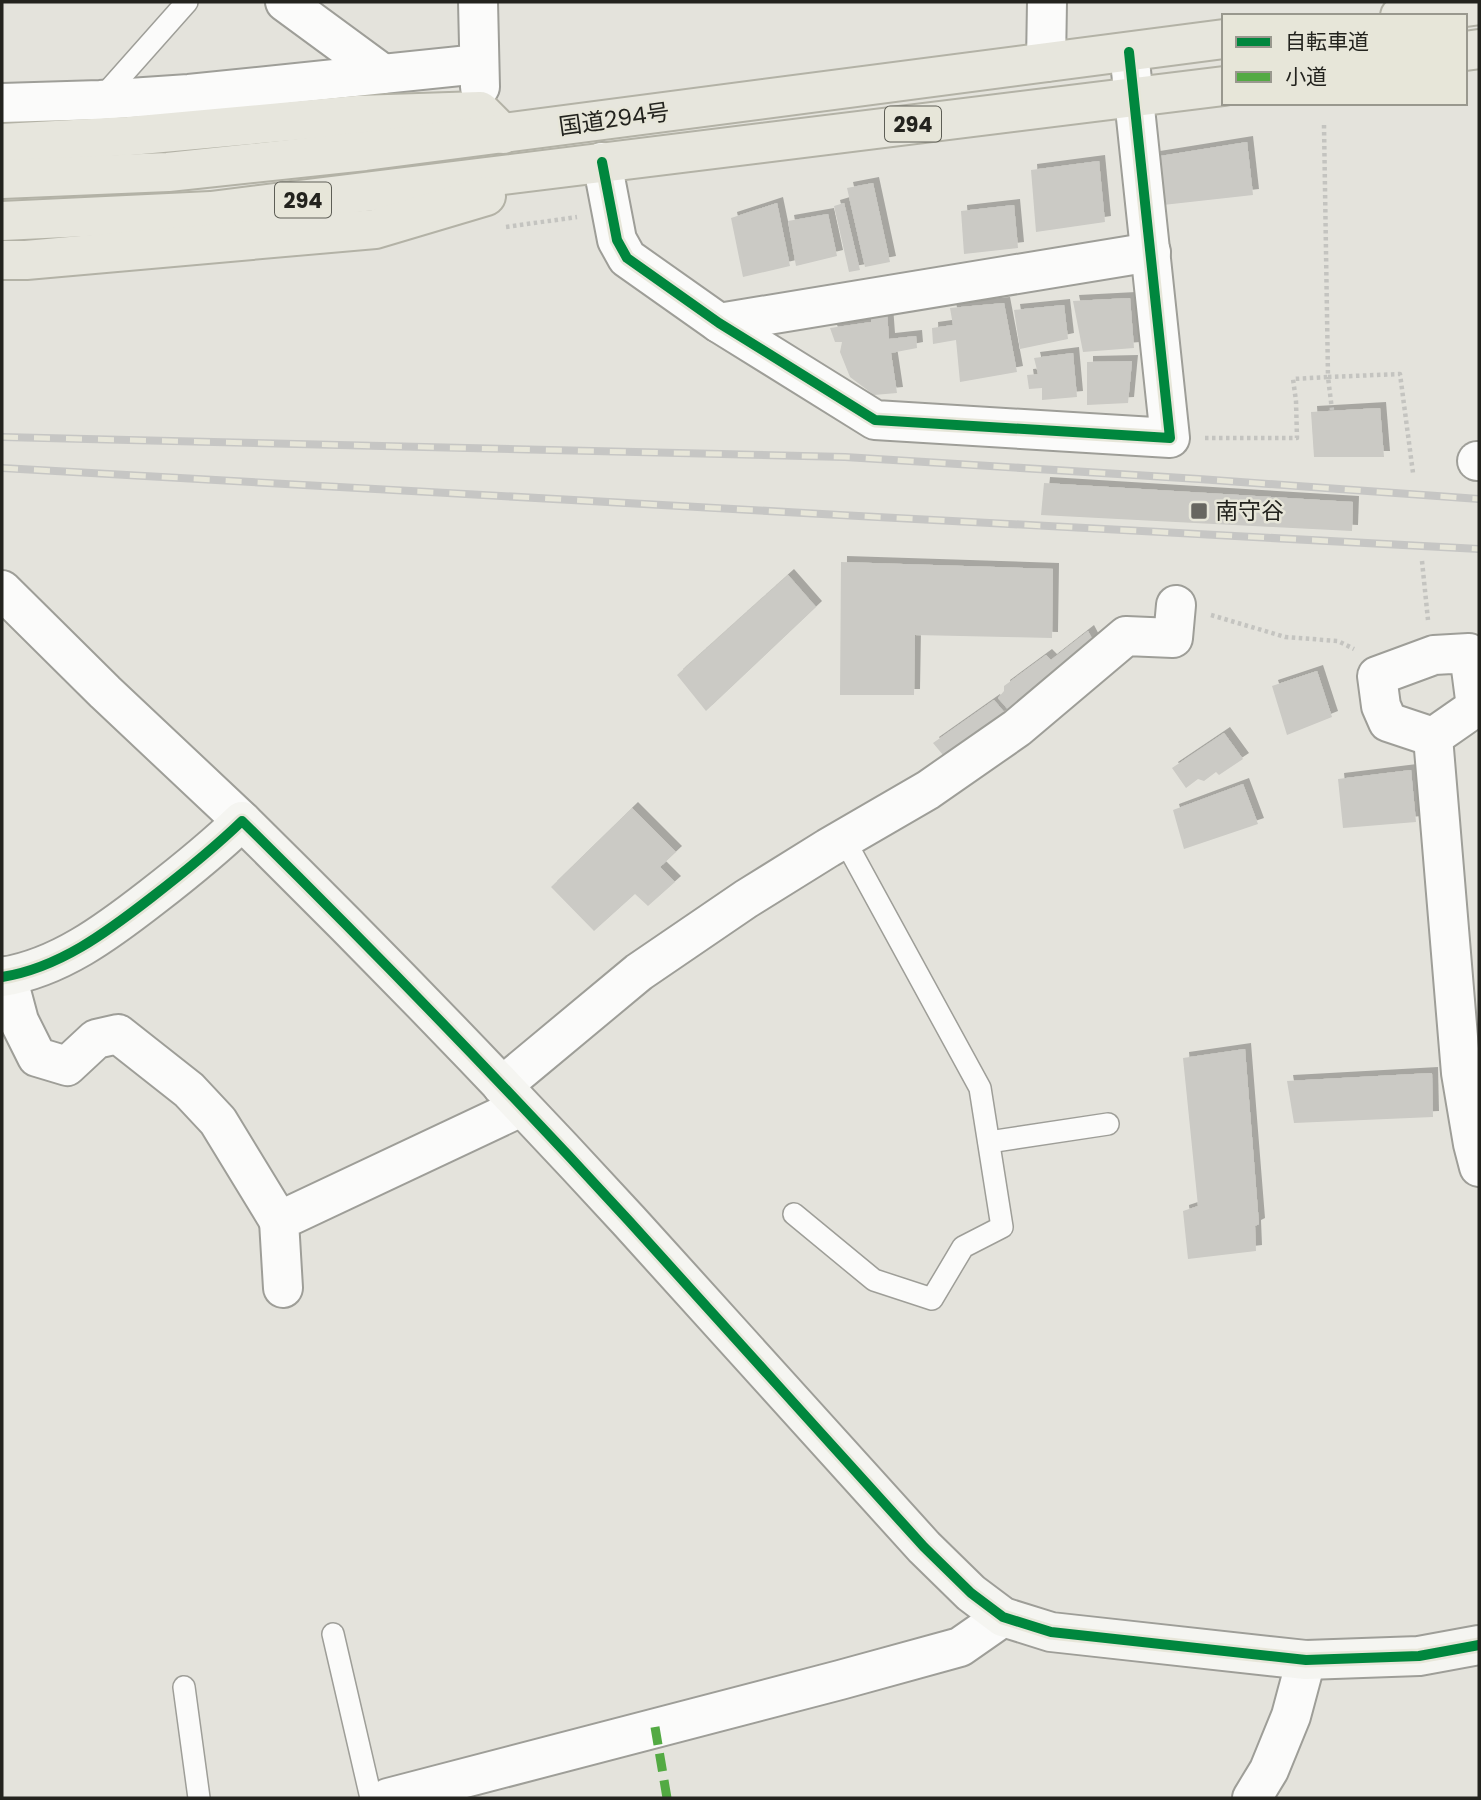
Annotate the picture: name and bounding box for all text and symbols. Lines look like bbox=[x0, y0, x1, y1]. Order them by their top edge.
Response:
legend bbox=[1222, 14, 1467, 105]
text: 自転車道 bbox=[1285, 27, 1369, 56]
text: 小道 bbox=[1285, 62, 1327, 91]
street label: 国道294号 bbox=[557, 95, 671, 143]
road number: 294 bbox=[885, 106, 941, 142]
road number: 294 bbox=[275, 182, 331, 218]
place label: 南守谷 bbox=[1215, 495, 1284, 527]
marker: 南守谷 bbox=[1189, 501, 1209, 521]

